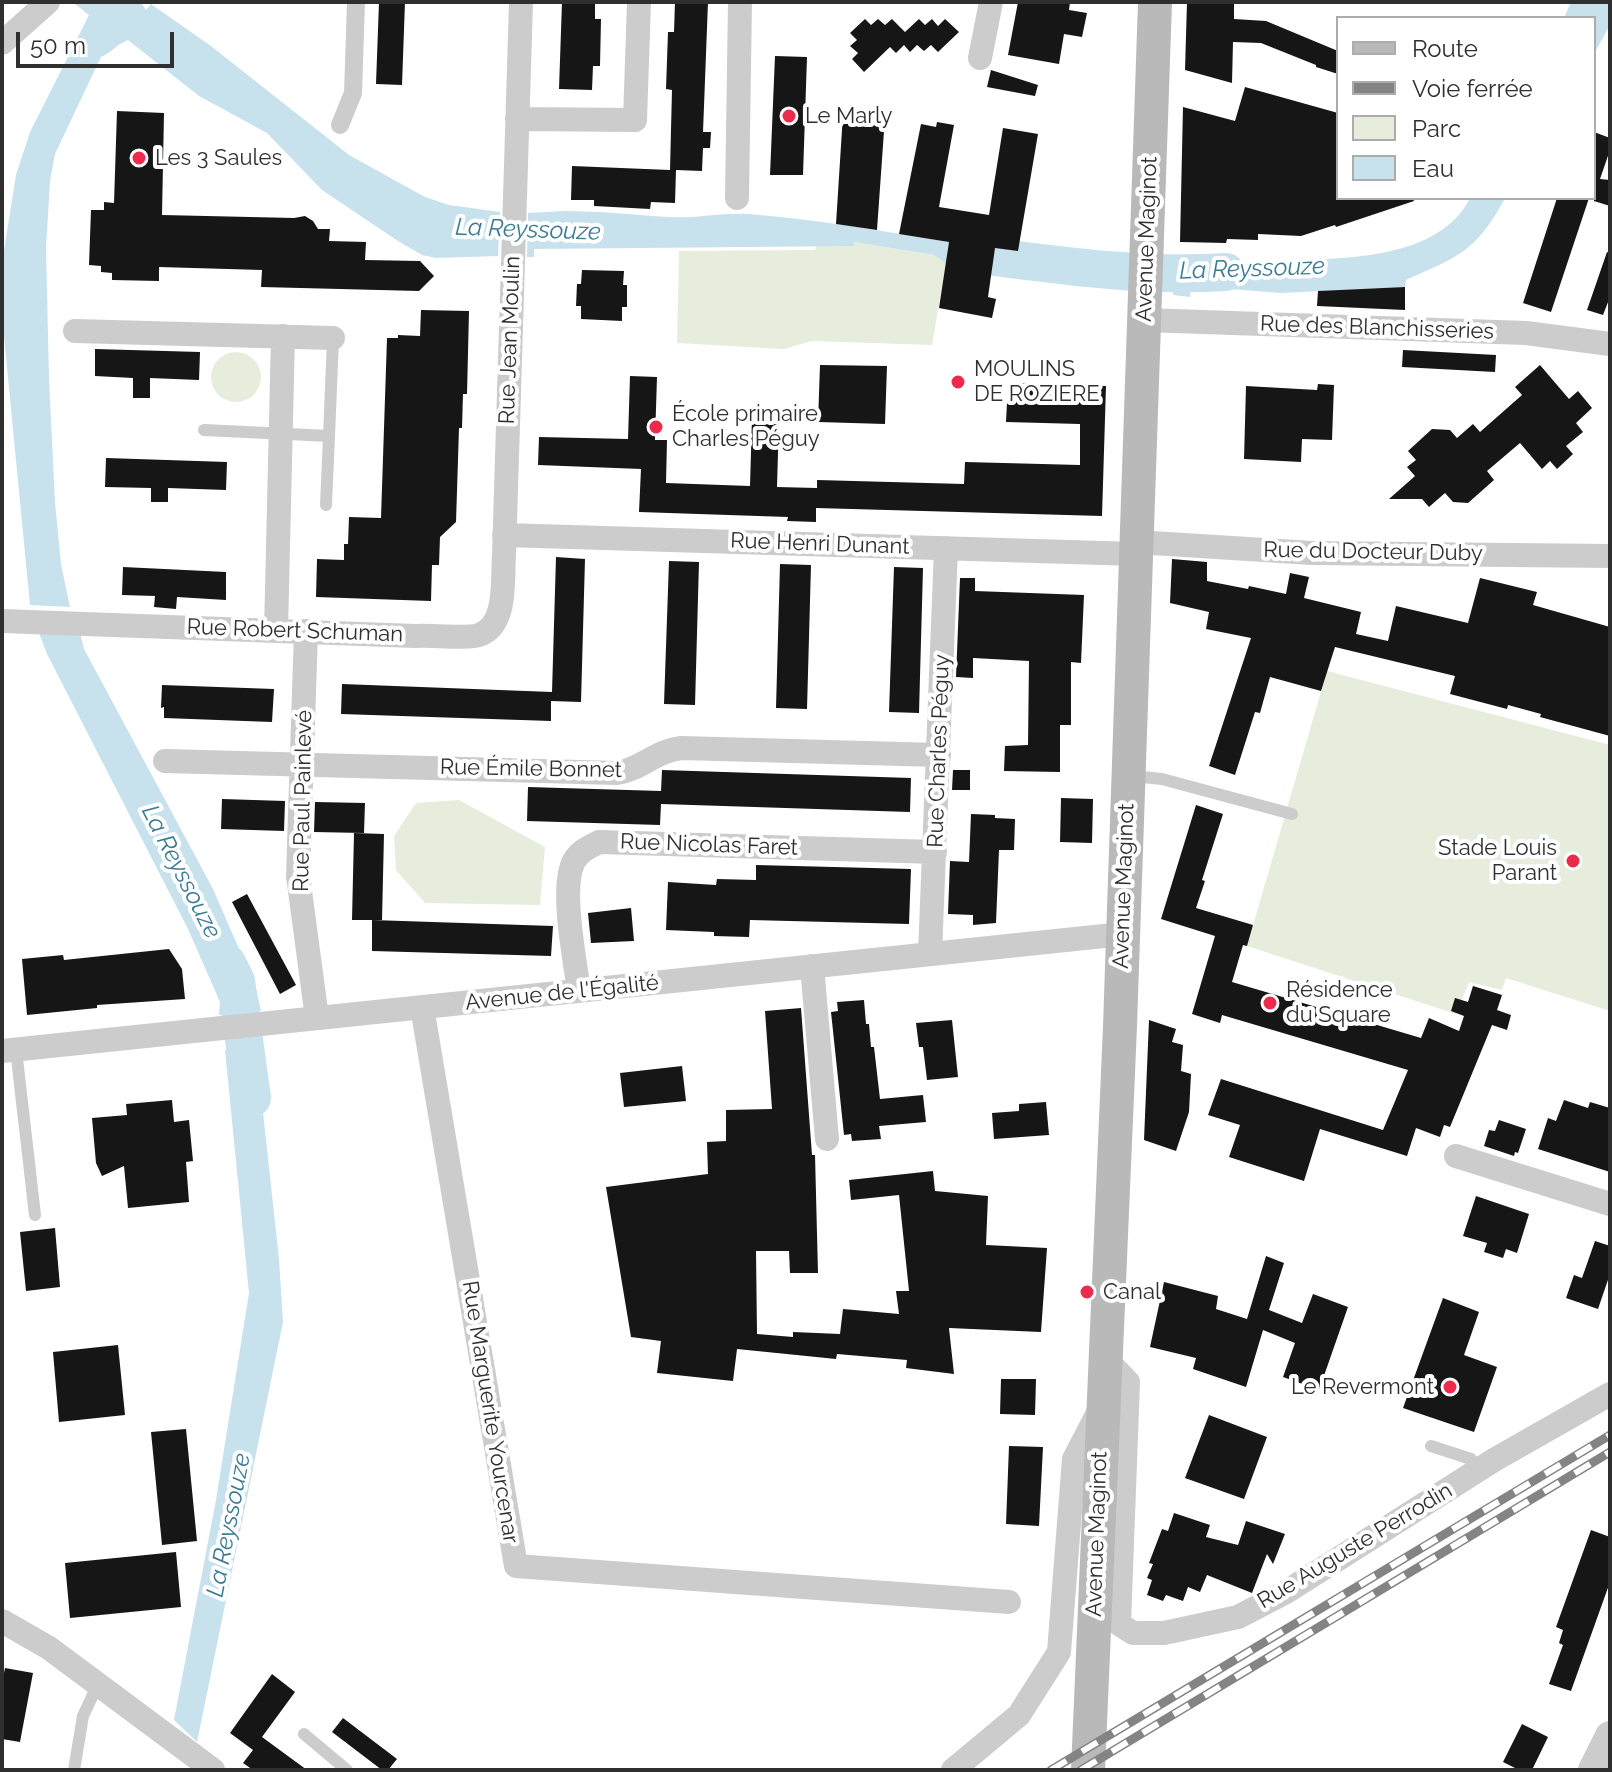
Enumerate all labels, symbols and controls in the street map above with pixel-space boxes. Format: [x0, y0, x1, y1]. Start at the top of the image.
scale bar [20, 16, 178, 66]
legend [1336, 16, 1596, 200]
text: 50 m [30, 31, 86, 60]
text: Route [1412, 34, 1478, 63]
text: Voie ferrée [1412, 74, 1533, 103]
place label: Le Marly [805, 103, 893, 129]
marker: Le Marly [780, 107, 798, 125]
text: Parc [1412, 114, 1461, 143]
place label: Les 3 Saules [155, 145, 282, 171]
marker: Les 3 Saules [130, 149, 148, 167]
text: Eau [1412, 154, 1454, 183]
street label: Avenue Maginot [1131, 156, 1163, 322]
water label: La Reyssouze [455, 213, 601, 247]
water label: La Reyssouze [1179, 252, 1325, 286]
street label: Rue Jean Moulin [494, 255, 526, 425]
street label: Rue des Blanchisseries [1260, 311, 1494, 345]
place label: MOULINS DE ROZIERE [974, 356, 1100, 408]
marker: MOULINS DE ROZIERE [949, 373, 967, 391]
place label: École primaire Charles Péguy [672, 401, 820, 452]
marker: École primaire Charles Péguy [647, 418, 665, 436]
street label: Rue Henri Dunant [730, 528, 910, 560]
street label: Rue du Docteur Duby [1263, 537, 1483, 567]
street label: Rue Robert Schuman [186, 614, 404, 648]
street label: Rue Charles Péguy [922, 654, 956, 848]
street label: Rue Paul Painlevé [288, 710, 318, 892]
street label: Rue Émile Bonnet [440, 754, 622, 784]
water label: La Reyssouze [135, 801, 227, 943]
street label: Avenue Maginot [1108, 803, 1140, 969]
street label: Rue Nicolas Faret [620, 829, 798, 861]
place label: Stade Louis Parant [1438, 835, 1557, 886]
marker: Stade Louis Parant [1564, 852, 1582, 870]
street label: Avenue de l'Égalité [464, 970, 660, 1016]
place label: Résidence du Square [1286, 977, 1393, 1028]
marker: Résidence du Square [1261, 994, 1279, 1012]
street label: Rue Marguerite Yourcenar [456, 1279, 524, 1545]
place label: Canal [1103, 1279, 1161, 1305]
marker: Canal [1078, 1283, 1096, 1301]
place label: Le Revermont [1291, 1374, 1434, 1400]
marker: Le Revermont [1441, 1378, 1459, 1396]
water label: La Reyssouze [201, 1451, 257, 1599]
street label: Avenue Maginot [1081, 1451, 1113, 1617]
street label: Rue Auguste Perrodin [1253, 1477, 1457, 1615]

